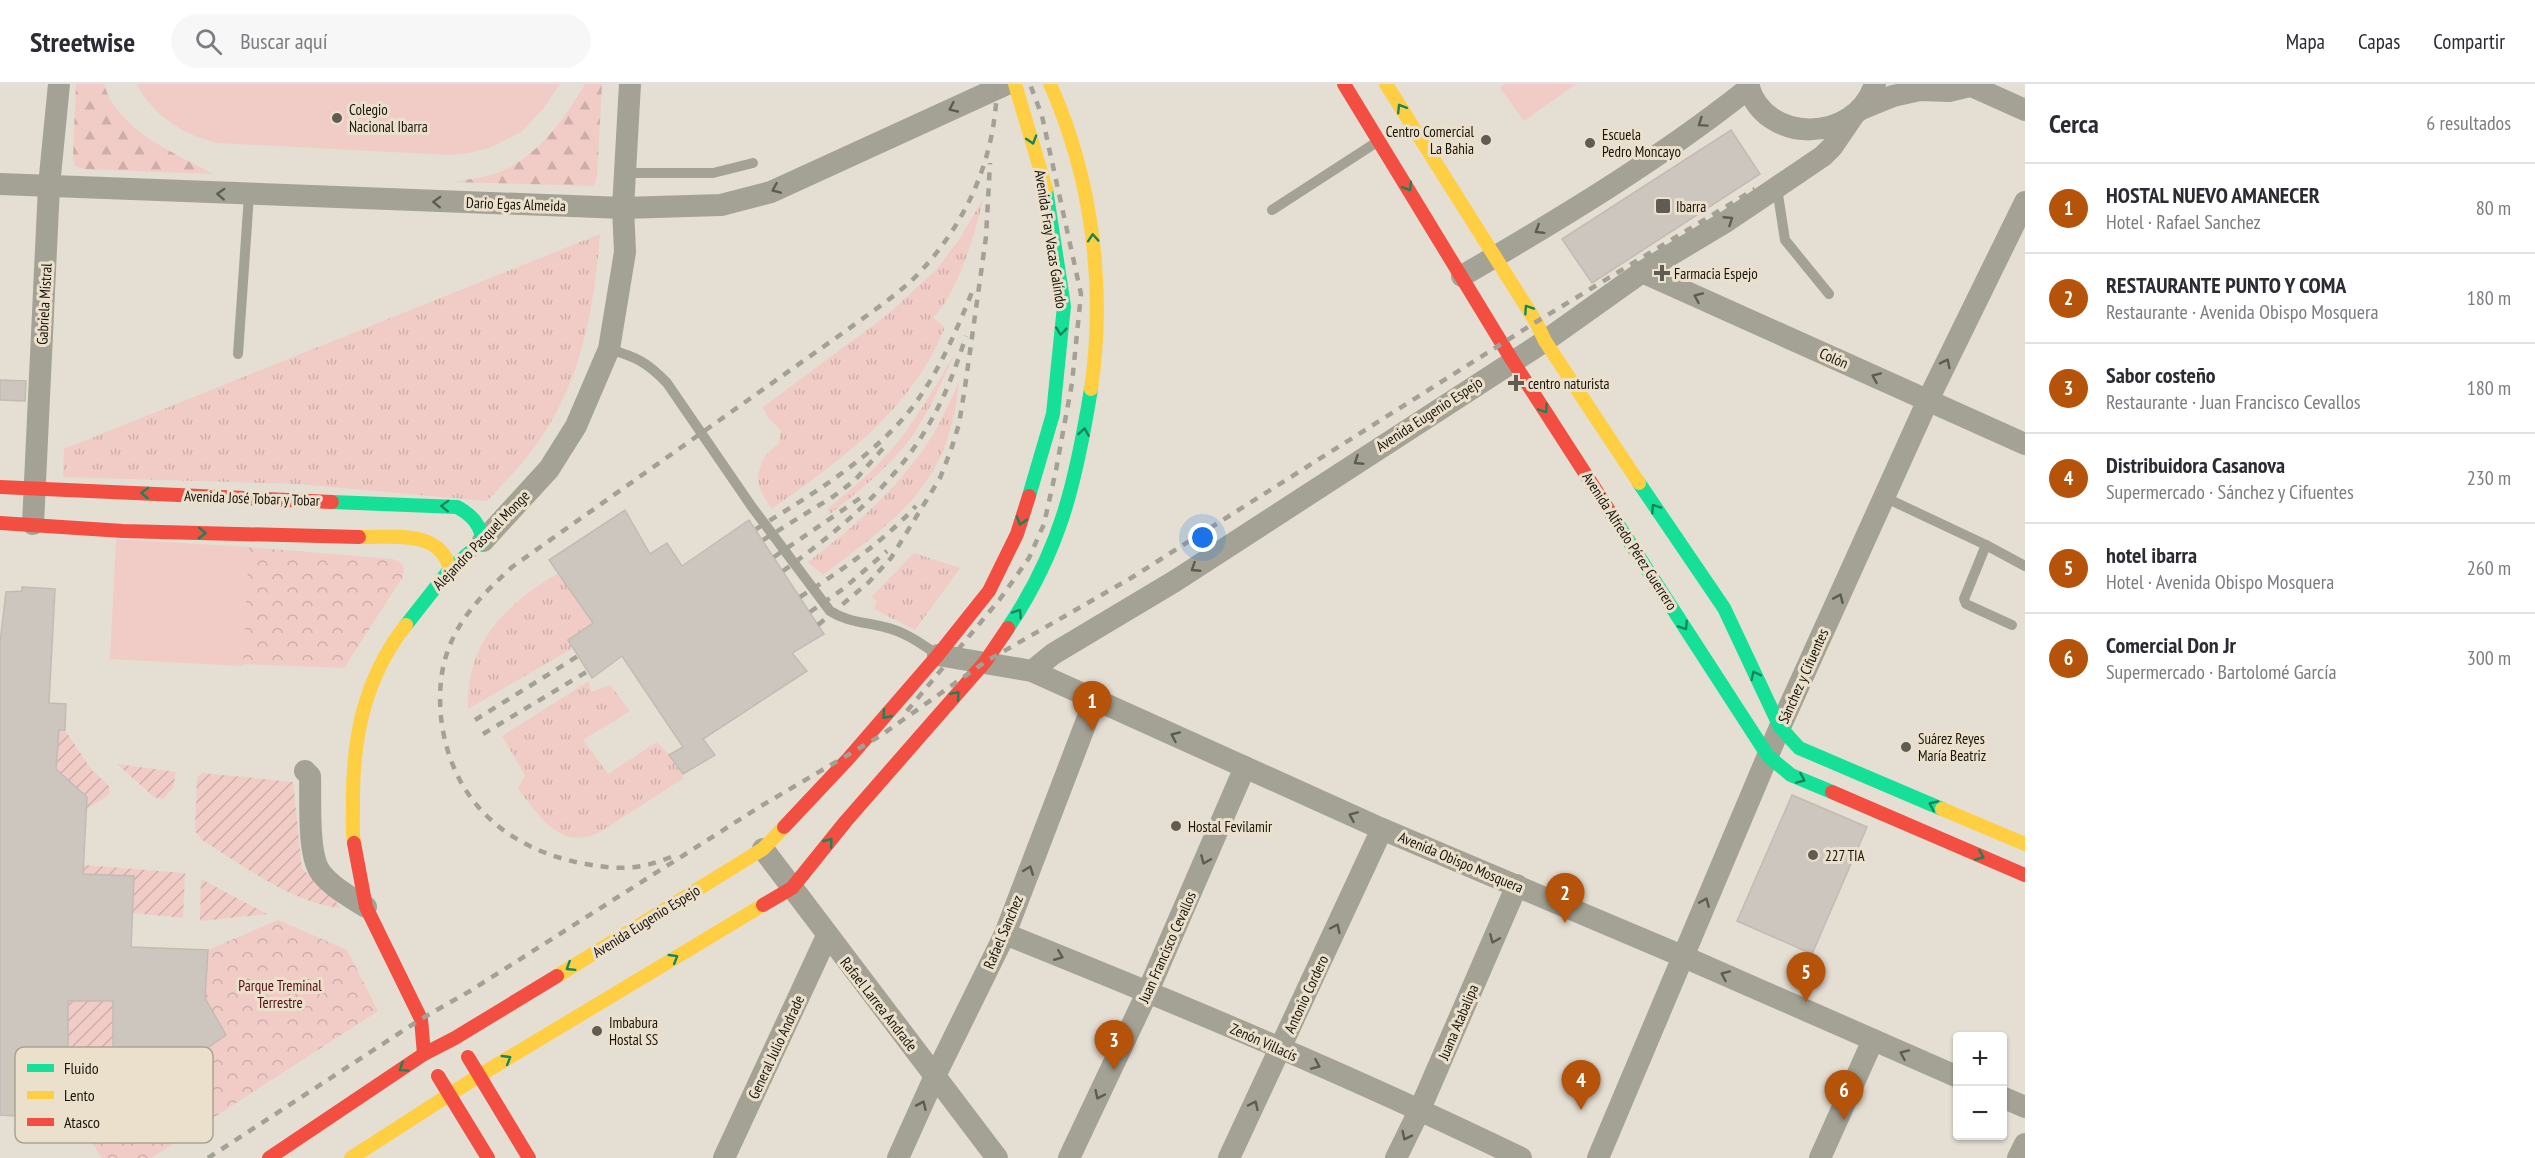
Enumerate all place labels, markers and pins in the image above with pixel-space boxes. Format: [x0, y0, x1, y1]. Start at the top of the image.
place label: Colegio Nacional Ibarra [349, 100, 428, 136]
marker: Colegio Nacional Ibarra [330, 111, 344, 125]
place label: Centro Comercial La Bahia [1386, 122, 1475, 158]
place label: Escuela Pedro Moncayo [1602, 125, 1681, 161]
marker: Centro Comercial La Bahia [1479, 133, 1493, 147]
marker: Escuela Pedro Moncayo [1583, 136, 1597, 150]
marker: Ibarra [1654, 197, 1672, 215]
place label: Ibarra [1676, 197, 1706, 216]
place label: Farmacia Espejo [1674, 264, 1758, 283]
marker: Farmacia Espejo [1655, 266, 1669, 280]
place label: centro naturista [1528, 374, 1610, 393]
marker: centro naturista [1509, 376, 1523, 390]
pin: 1 [1072, 682, 1112, 731]
place label: Suárez Reyes María Beatriz [1918, 729, 1986, 765]
marker: Suárez Reyes María Beatriz [1899, 740, 1913, 754]
place label: Hostal Fevilamir [1188, 817, 1273, 836]
marker: Hostal Fevilamir [1169, 819, 1183, 833]
place label: 227 TIA [1825, 846, 1866, 865]
marker: 227 TIA [1806, 848, 1820, 862]
pin: 2 [1546, 874, 1584, 923]
pin: 5 [1786, 952, 1826, 1002]
place label: Imbabura Hostal SS [609, 1013, 658, 1049]
pin: 3 [1094, 1020, 1134, 1070]
marker: Imbabura Hostal SS [590, 1024, 604, 1038]
pin: 4 [1562, 1060, 1600, 1110]
pin: 6 [1824, 1070, 1864, 1120]

